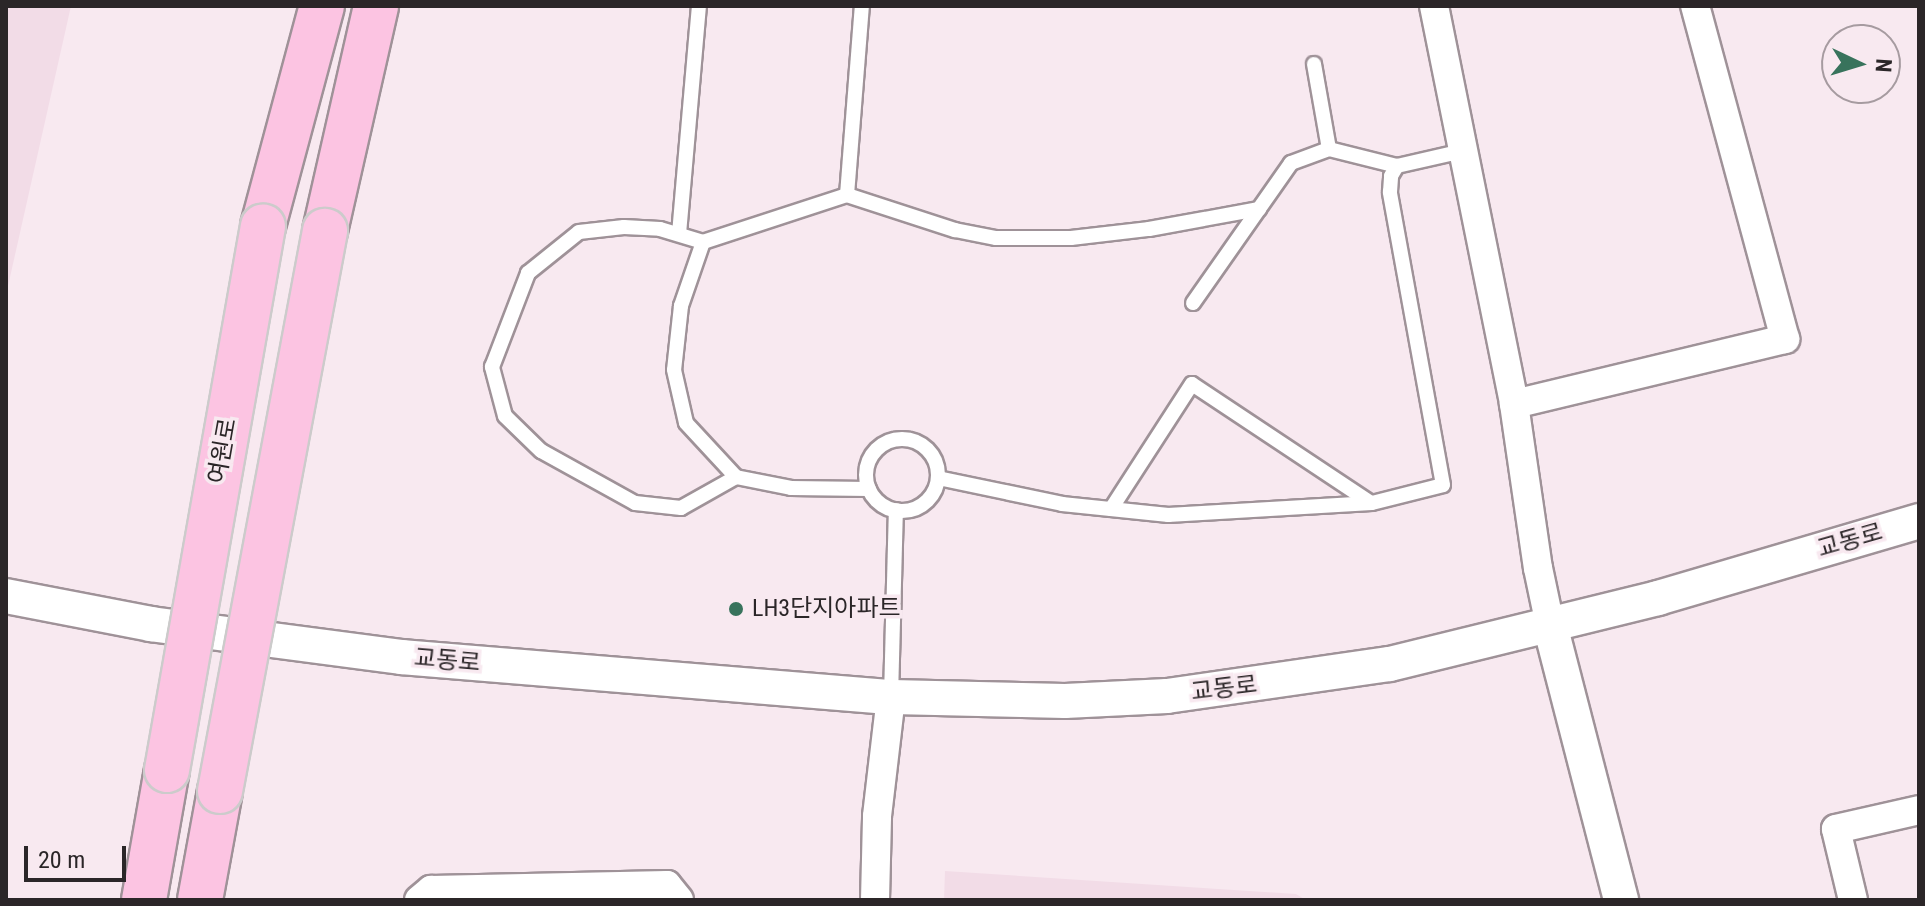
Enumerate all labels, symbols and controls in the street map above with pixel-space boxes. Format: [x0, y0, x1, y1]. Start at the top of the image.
north arrow [1821, 24, 1901, 104]
text: N [1871, 58, 1896, 73]
street label: 여원로 [203, 416, 243, 486]
street label: 교동로 [1814, 518, 1886, 564]
place label: LH3단지아파트 [752, 595, 901, 623]
marker: LH3단지아파트 [727, 600, 745, 618]
street label: 교동로 [413, 644, 481, 678]
street label: 교동로 [1189, 671, 1259, 707]
scale bar [28, 830, 130, 880]
text: 20 m [38, 846, 85, 874]

